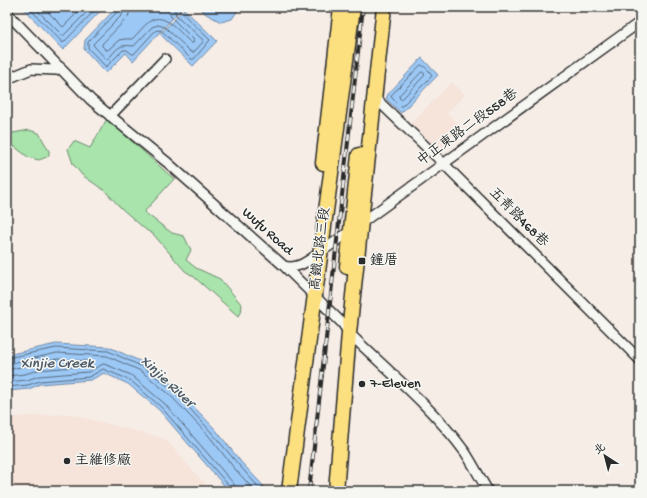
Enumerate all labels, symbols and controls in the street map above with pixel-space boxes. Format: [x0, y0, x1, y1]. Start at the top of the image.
street label: 中正東路二段558巷 [414, 84, 523, 170]
street label: 五青路468巷 [485, 184, 553, 252]
street label: Wufu Road [238, 205, 298, 261]
street label: 高鐵北路三段 [306, 206, 335, 292]
place label: 鐘厝 [370, 252, 398, 270]
marker: 鐘厝 [357, 256, 367, 266]
water label: Xinjie River [136, 352, 200, 414]
water label: Xinjie Creek [21, 355, 95, 373]
place label: 7-Eleven [369, 376, 421, 393]
marker: 7-Eleven [357, 379, 367, 389]
north arrow [585, 436, 625, 476]
text: 北 [592, 441, 608, 458]
place label: 主維修廠 [75, 453, 131, 470]
marker: 主維修廠 [62, 456, 72, 466]

